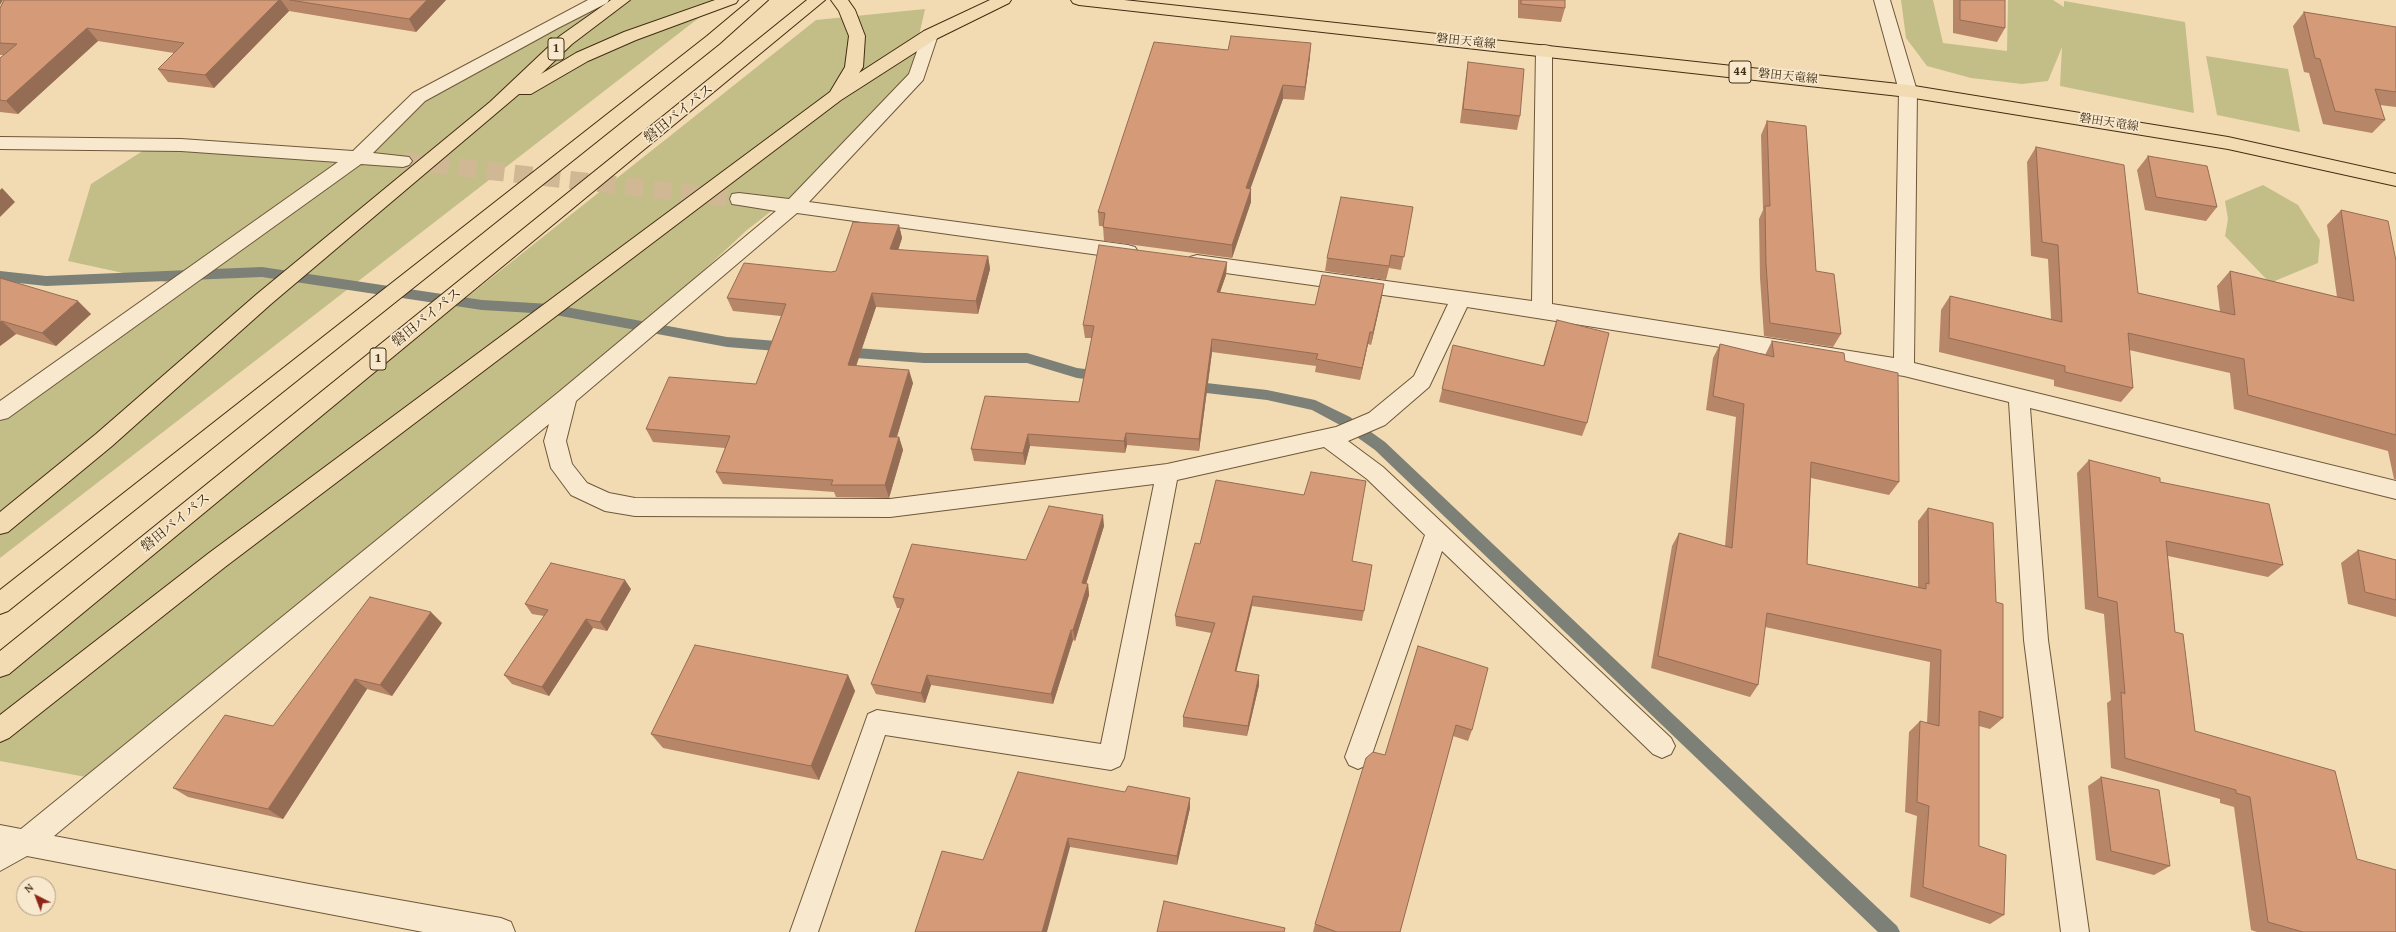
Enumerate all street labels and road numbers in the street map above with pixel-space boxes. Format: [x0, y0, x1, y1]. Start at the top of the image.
street label: 磐田天竜線 [1435, 32, 1497, 52]
road number: 1 [548, 38, 564, 60]
road number: 44 [1729, 61, 1751, 83]
street label: 磐田天竜線 [1757, 67, 1819, 87]
street label: 磐田バイパス [641, 81, 717, 147]
street label: 磐田天竜線 [2078, 111, 2140, 135]
street label: 磐田バイパス [389, 285, 465, 351]
road number: 1 [370, 348, 386, 370]
street label: 磐田バイパス [138, 490, 214, 556]

